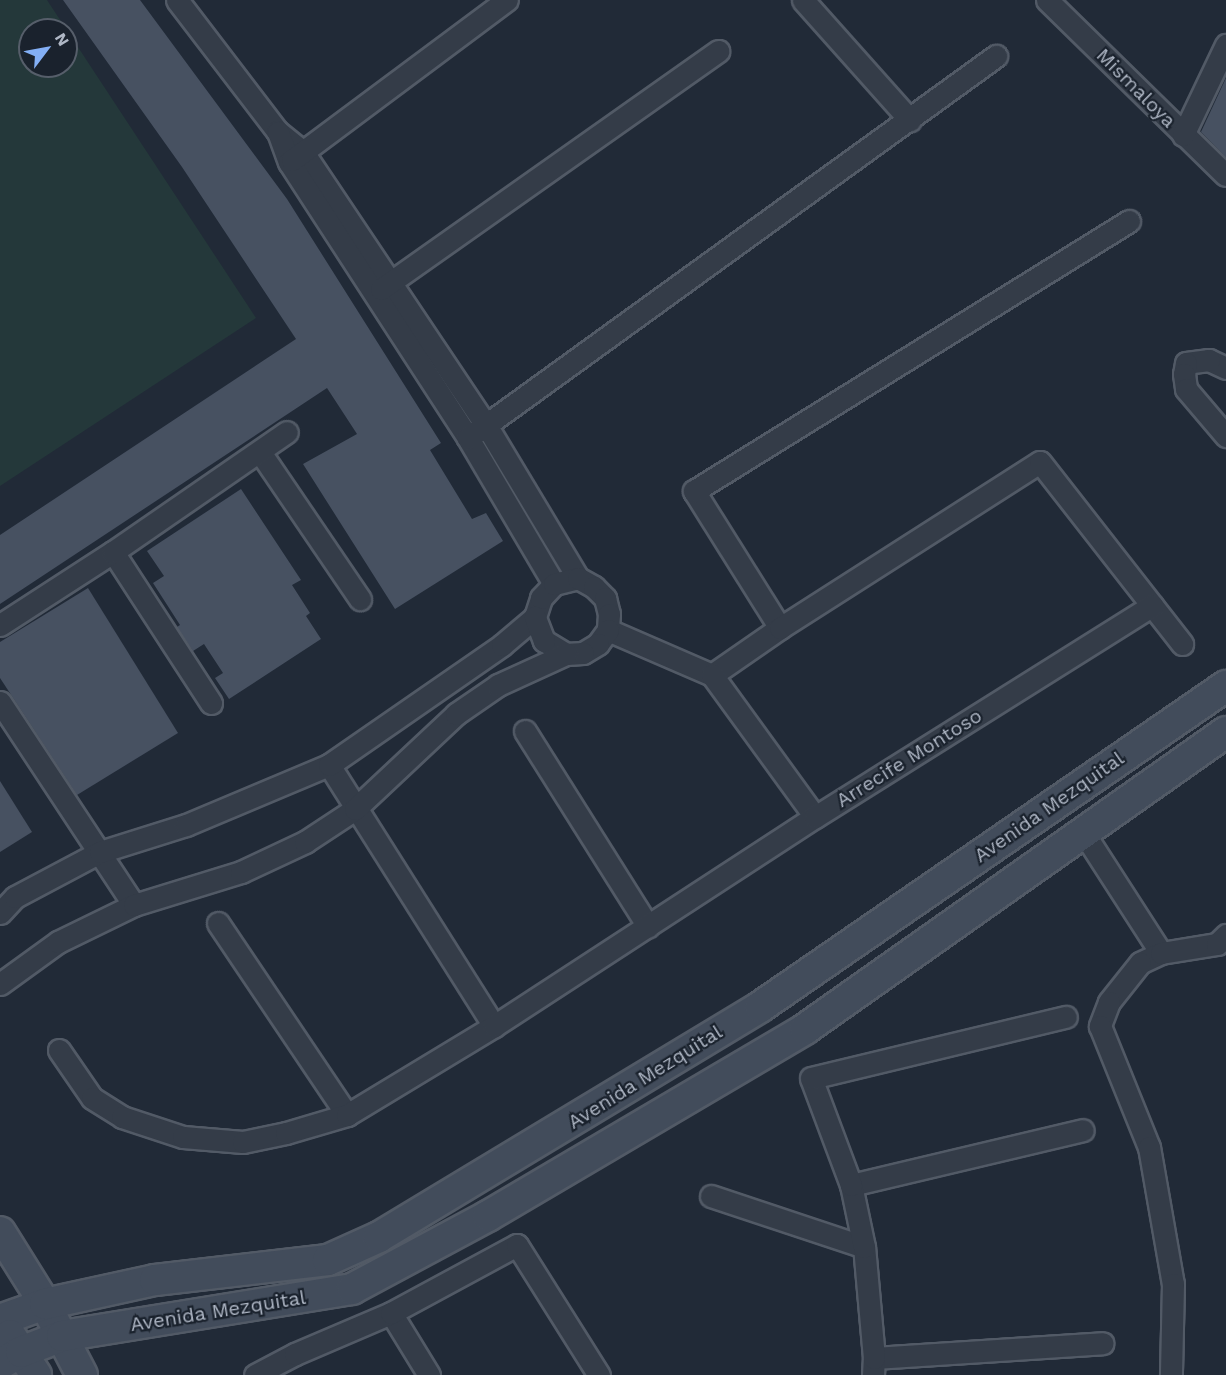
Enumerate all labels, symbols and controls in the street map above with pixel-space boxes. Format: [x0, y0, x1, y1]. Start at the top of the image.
north arrow [18, 18, 78, 78]
text: N [51, 29, 73, 49]
street label: Mismaloya [1091, 43, 1181, 133]
street label: Arrecife Montoso [832, 704, 986, 812]
street label: Avenida Mezquital [969, 746, 1129, 868]
street label: Avenida Mezquital [563, 1020, 727, 1134]
street label: Avenida Mezquital [128, 1285, 308, 1337]

